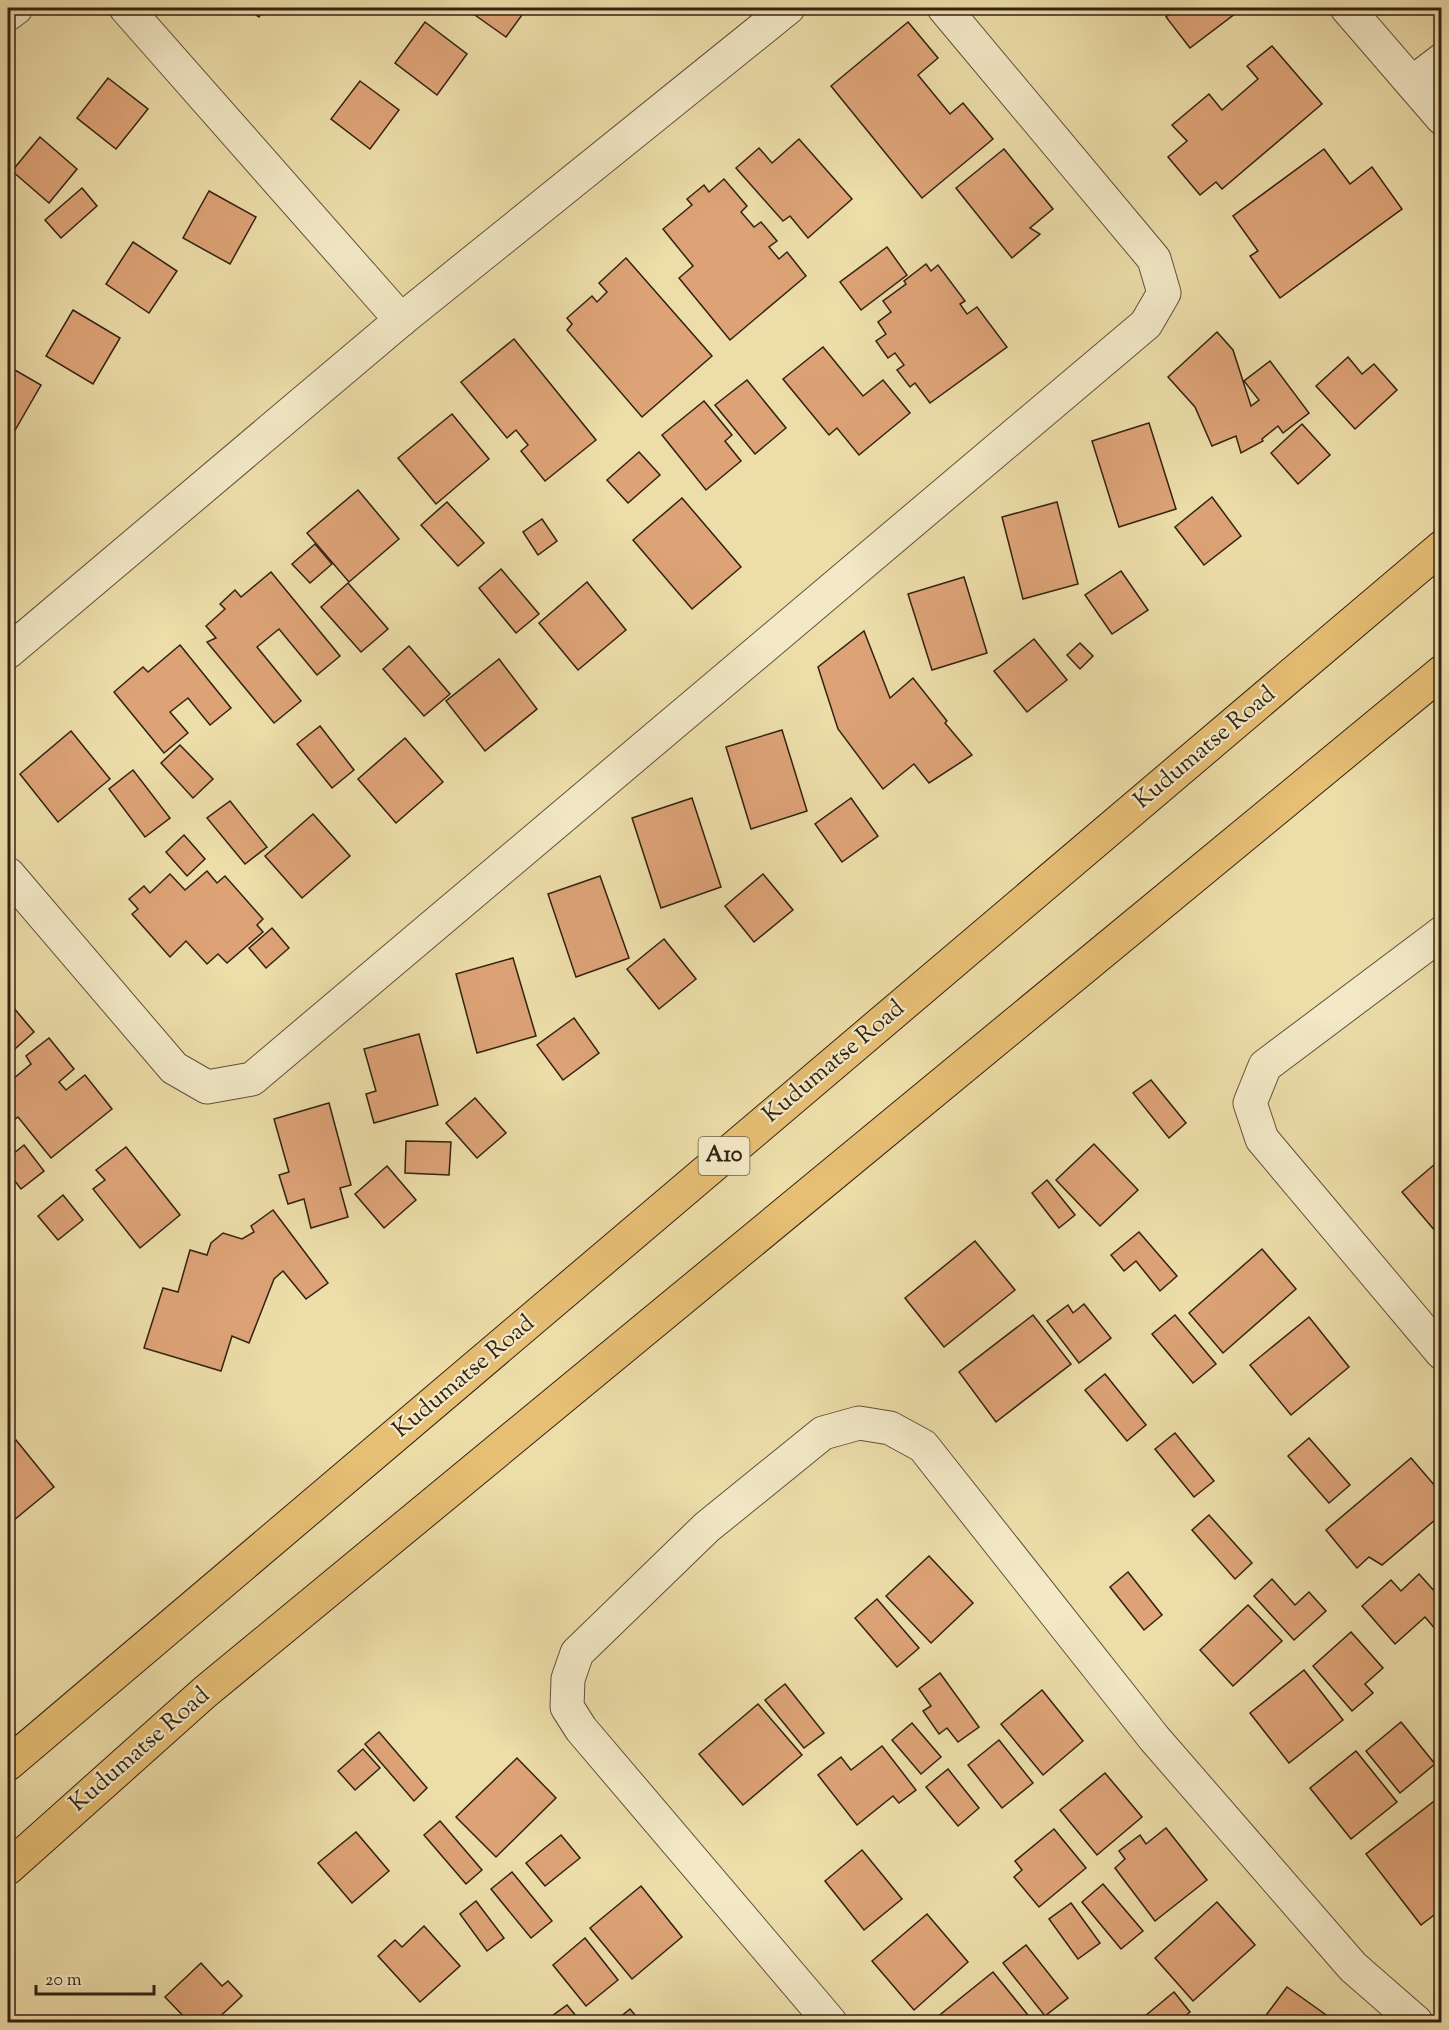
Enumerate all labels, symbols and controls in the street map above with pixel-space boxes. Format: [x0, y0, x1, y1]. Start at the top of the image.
street label: Kudumatse Road [1127, 678, 1284, 818]
street label: Kudumatse Road [756, 992, 913, 1132]
road number: A10 [698, 1137, 750, 1175]
street label: Kudumatse Road [386, 1307, 543, 1447]
street label: Kudumatse Road [62, 1679, 218, 1821]
scale bar [36, 1958, 154, 1996]
text: 20 m [45, 1968, 82, 1994]

